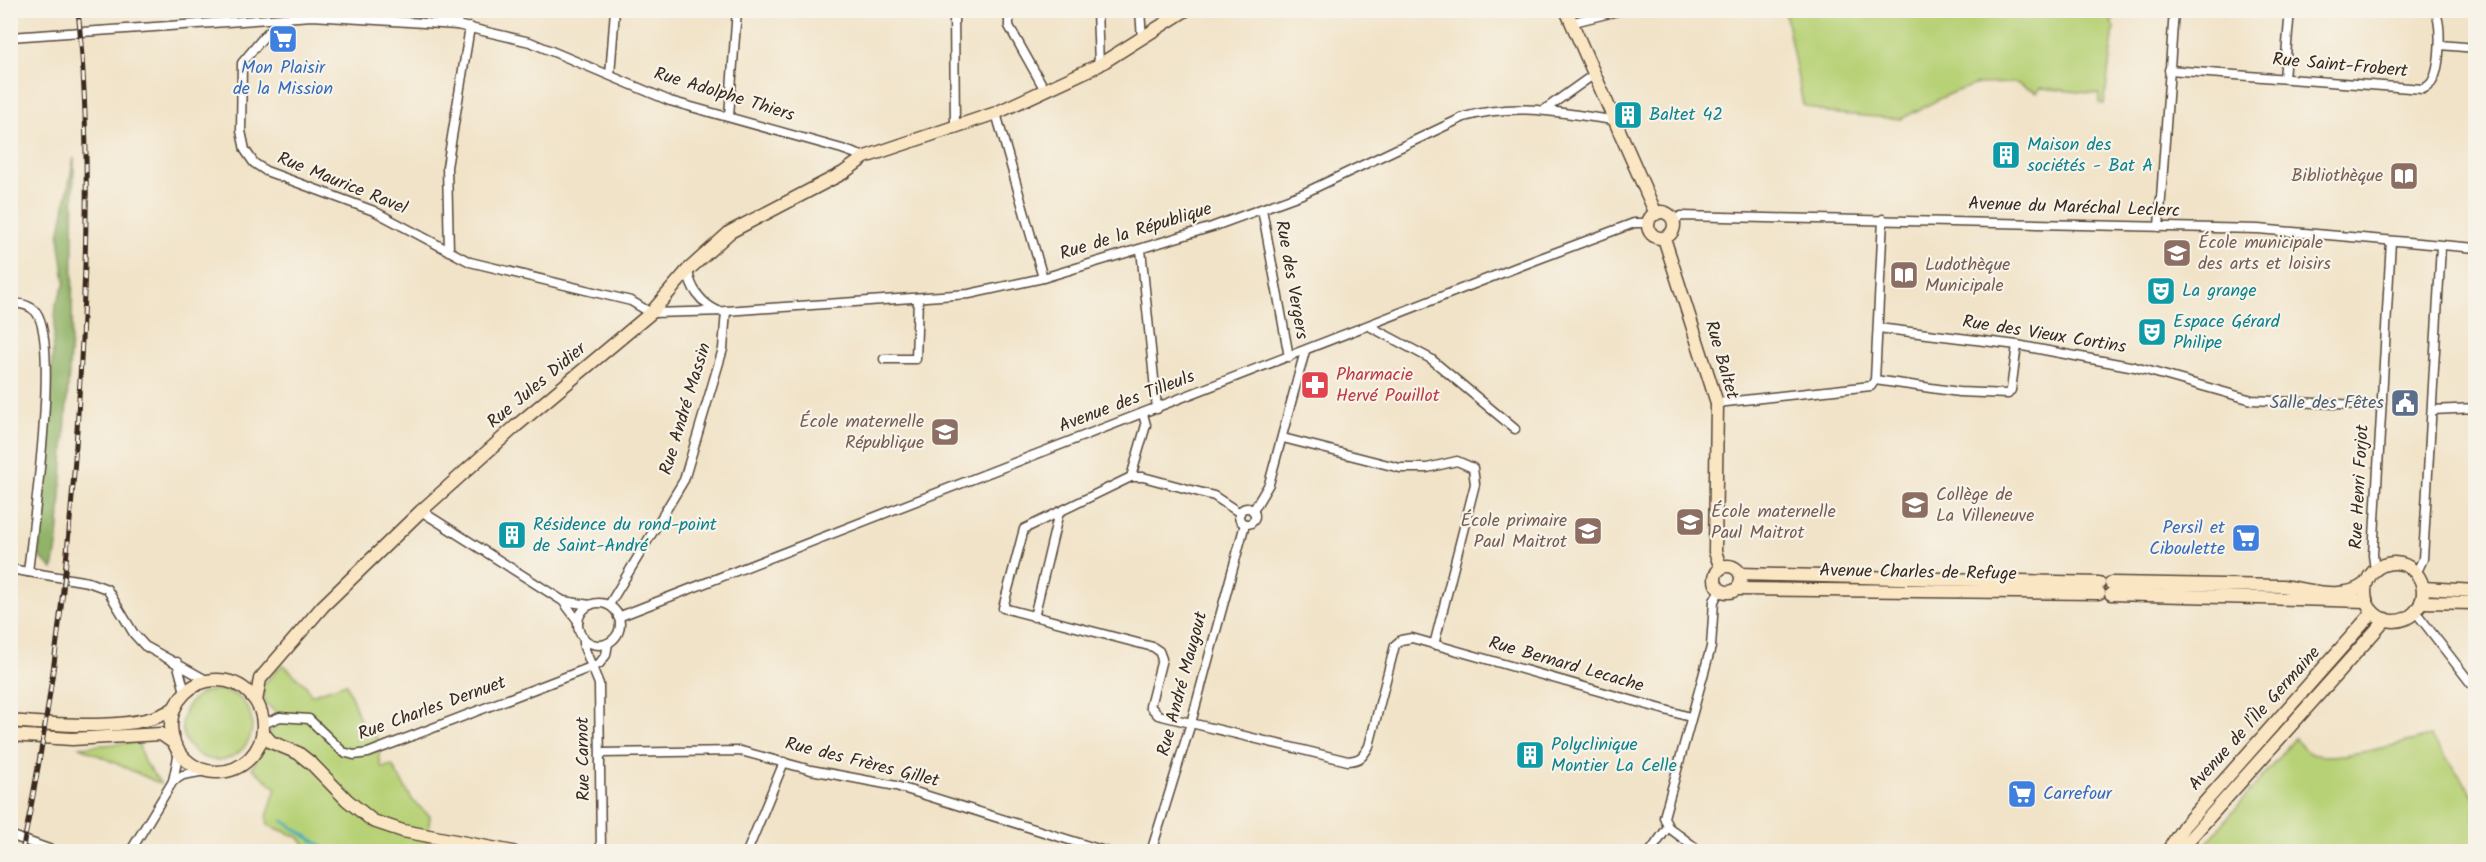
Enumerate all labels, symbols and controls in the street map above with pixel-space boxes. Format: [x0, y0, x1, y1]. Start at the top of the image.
supermarket icon: Mon Plaisir de la Mission [267, 23, 299, 55]
street label: Rue Saint-Frobert [2271, 46, 2410, 86]
place label: Mon Plaisir de la Mission [233, 54, 333, 104]
street label: Rue Adolphe Thiers [650, 60, 798, 130]
building icon: Baltet 42 [1612, 99, 1644, 131]
place label: Baltet 42 [1649, 101, 1723, 130]
place label: Maison des sociétés - Bat A [2027, 131, 2153, 181]
building icon: Maison des sociétés - Bat A [1990, 139, 2022, 171]
street label: Rue Maurice Ravel [272, 145, 412, 224]
library icon: Bibliothèque [2388, 160, 2420, 192]
place label: Bibliothèque [2291, 162, 2383, 191]
street label: Avenue du Maréchal Leclerc [1968, 190, 2180, 226]
street label: Rue de la République [1056, 195, 1216, 269]
street label: Rue des Vergers [1266, 218, 1316, 342]
place label: École municipale des arts et loisirs [2198, 229, 2331, 279]
school or university icon: École municipale des arts et loisirs [2161, 237, 2193, 269]
place label: Ludothèque Municipale [1925, 251, 2010, 301]
library icon: Ludothèque Municipale [1888, 259, 1920, 291]
theatre icon: La grange [2145, 275, 2177, 307]
place label: La grange [2182, 277, 2257, 306]
street label: Rue des Vieux Cortins [1960, 308, 2128, 362]
place label: Espace Gérard Philipe [2173, 308, 2281, 358]
theatre icon: Espace Gérard Philipe [2136, 316, 2168, 348]
street label: Rue Baltet [1696, 317, 1746, 404]
street label: Rue Jules Didier [481, 335, 594, 436]
street label: Rue André Massin [652, 339, 720, 479]
place label: Pharmacie Hervé Pouillot [1336, 361, 1441, 411]
street label: Avenue des Tilleuls [1055, 363, 1200, 441]
pharmacy icon: Pharmacie Hervé Pouillot [1299, 369, 1331, 401]
public building icon: Salle des Fêtes [2389, 387, 2421, 419]
place label: Salle des Fêtes [2270, 389, 2384, 418]
place label: École maternelle République [799, 408, 924, 458]
school or university icon: École maternelle République [929, 416, 961, 448]
street label: Rue Henri Forjot [2342, 423, 2378, 550]
place label: Collège de La Villeneuve [1936, 481, 2034, 531]
school or university icon: Collège de La Villeneuve [1899, 489, 1931, 521]
place label: École maternelle Paul Maitrot [1711, 498, 1836, 548]
school or university icon: École maternelle Paul Maitrot [1674, 506, 1706, 538]
place label: École primaire Paul Maitrot [1461, 507, 1568, 557]
place label: Résidence du rond-point de Saint-André [533, 511, 718, 561]
place label: Persil et Ciboulette [2149, 514, 2226, 564]
school or university icon: École primaire Paul Maitrot [1572, 515, 1604, 547]
building icon: Résidence du rond-point de Saint-André [496, 519, 528, 551]
supermarket icon: Persil et Ciboulette [2230, 522, 2262, 554]
street label: Avenue Charles de Refuge [1819, 557, 2017, 589]
street label: Rue André Maugout [1150, 607, 1217, 760]
street label: Rue Bernard Lecache [1485, 629, 1647, 701]
street label: Avenue de l'Île Germaine [2182, 640, 2328, 798]
street label: Rue Charles Dernuet [354, 668, 511, 749]
street label: Rue Carnot [569, 716, 599, 801]
street label: Rue des Frères Gillet [782, 730, 943, 796]
place label: Polyclinique Montier La Celle [1551, 731, 1677, 781]
building icon: Polyclinique Montier La Celle [1514, 739, 1546, 771]
supermarket icon: Carrefour [2006, 778, 2038, 810]
place label: Carrefour [2043, 780, 2113, 809]

